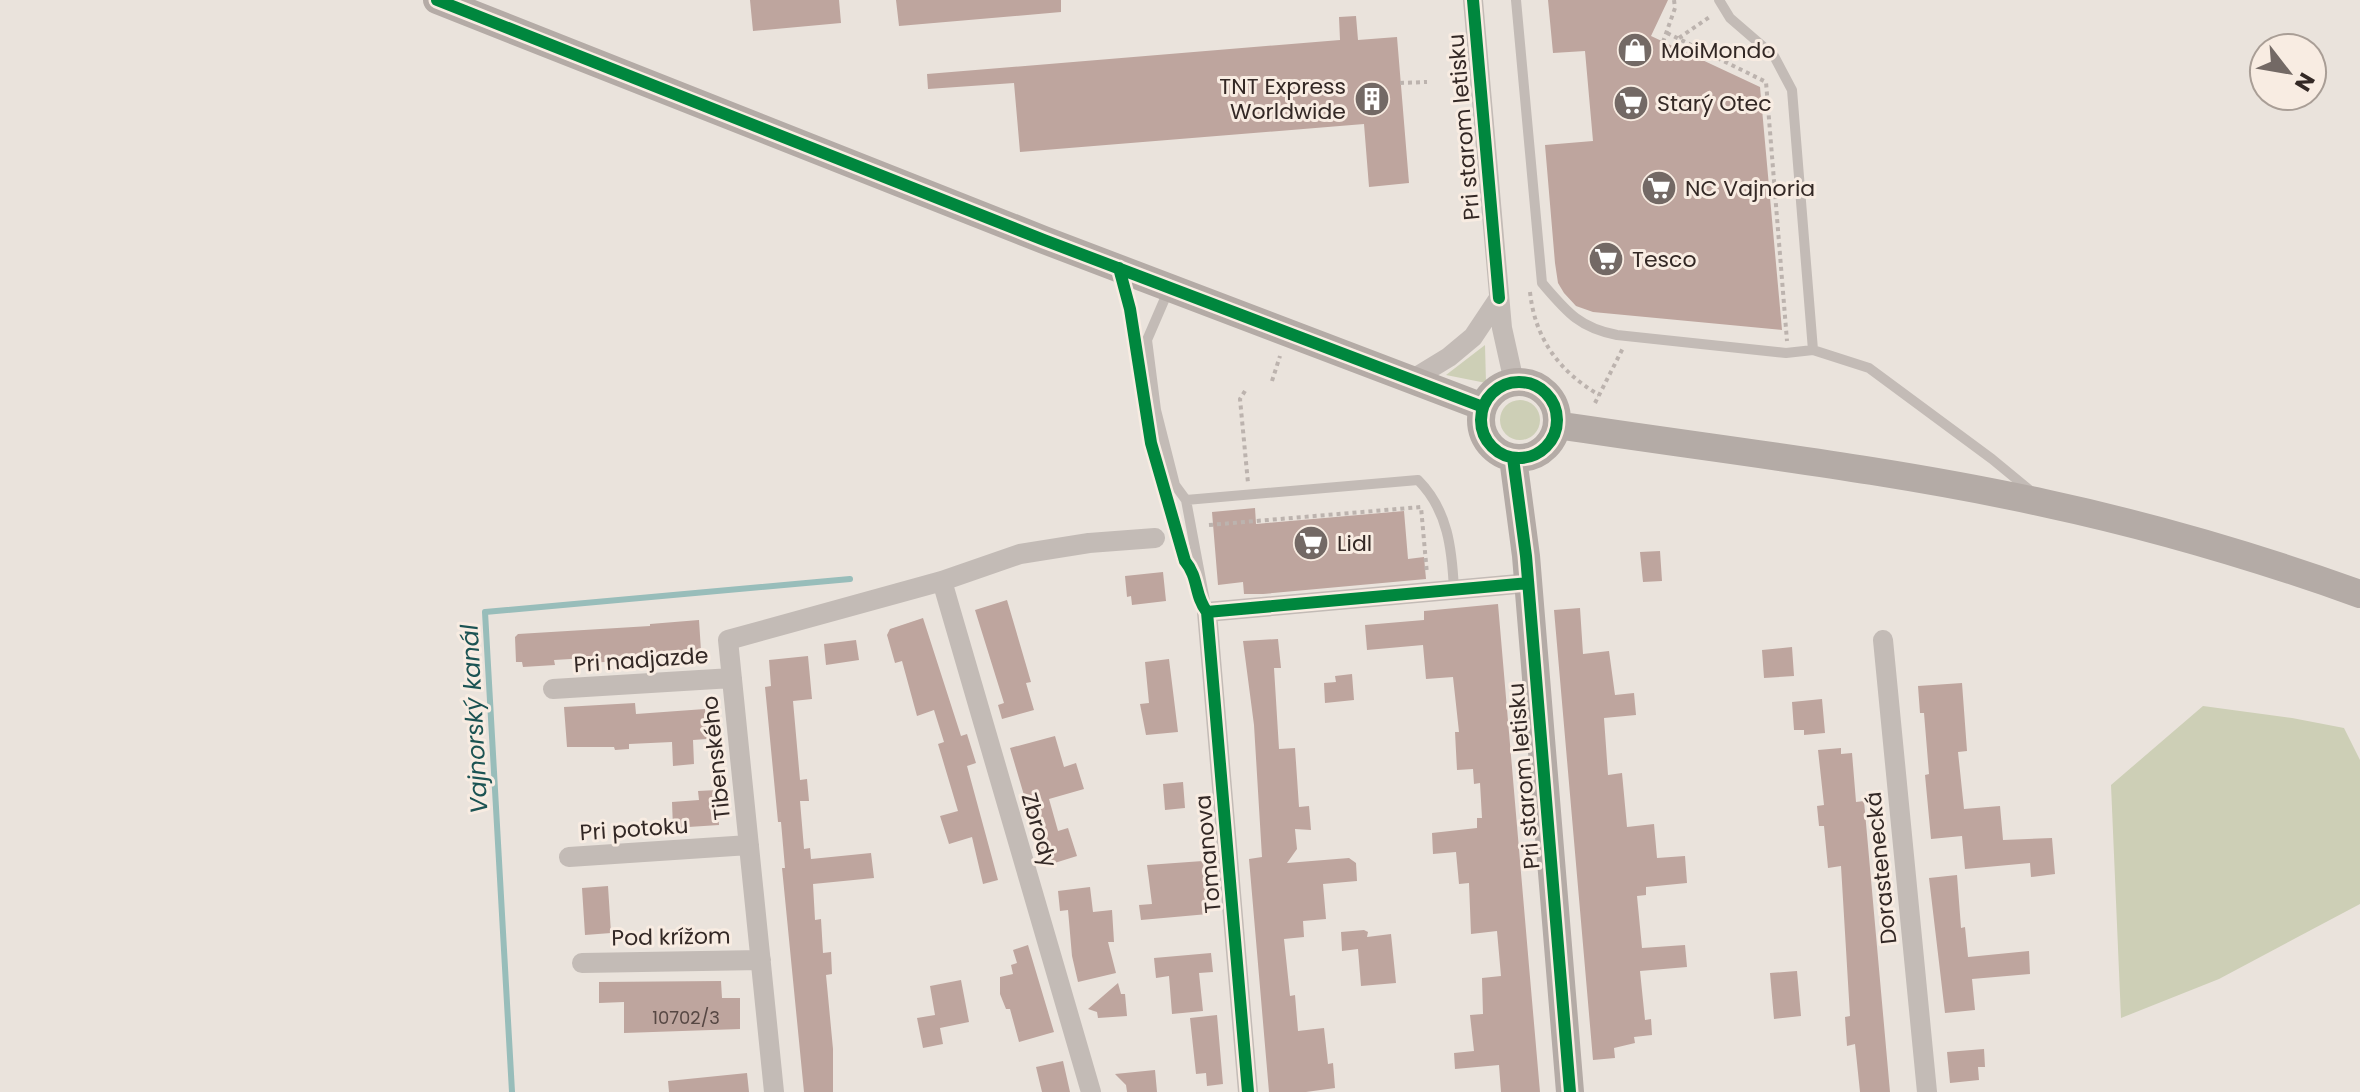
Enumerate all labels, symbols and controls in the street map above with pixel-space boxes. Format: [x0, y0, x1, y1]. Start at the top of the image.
shop icon: MoiMondo [1616, 31, 1654, 69]
north arrow [2248, 32, 2328, 112]
street label: Pri starom letisku [1440, 33, 1488, 221]
place label: MoiMondo [1661, 35, 1776, 66]
text: N [2287, 67, 2322, 97]
place label: TNT Express Worldwide [1219, 71, 1346, 127]
building icon: TNT Express Worldwide [1353, 80, 1391, 118]
supermarket icon: Starý Otec [1612, 84, 1650, 122]
place label: Starý Otec [1657, 88, 1772, 119]
supermarket icon: NC Vajnoria [1640, 169, 1678, 207]
place label: NC Vajnoria [1685, 173, 1815, 204]
supermarket icon: Tesco [1587, 240, 1625, 278]
place label: Tesco [1632, 244, 1696, 275]
supermarket icon: Lidl [1292, 524, 1330, 562]
place label: Lidl [1337, 528, 1372, 559]
water label: Vajnorský kanál [453, 623, 495, 815]
street label: Pri nadjazde [573, 640, 709, 680]
street label: Pri starom letisku [1500, 682, 1548, 870]
street label: Tibenského [694, 694, 738, 822]
street label: Zbrody [1014, 789, 1065, 872]
street label: Dorastenecká [1858, 790, 1904, 946]
street label: Tomanova [1187, 793, 1229, 915]
street label: Pri potoku [579, 810, 689, 848]
street label: Pod krížom [611, 920, 731, 954]
house number: 10702/3 [652, 1005, 720, 1030]

